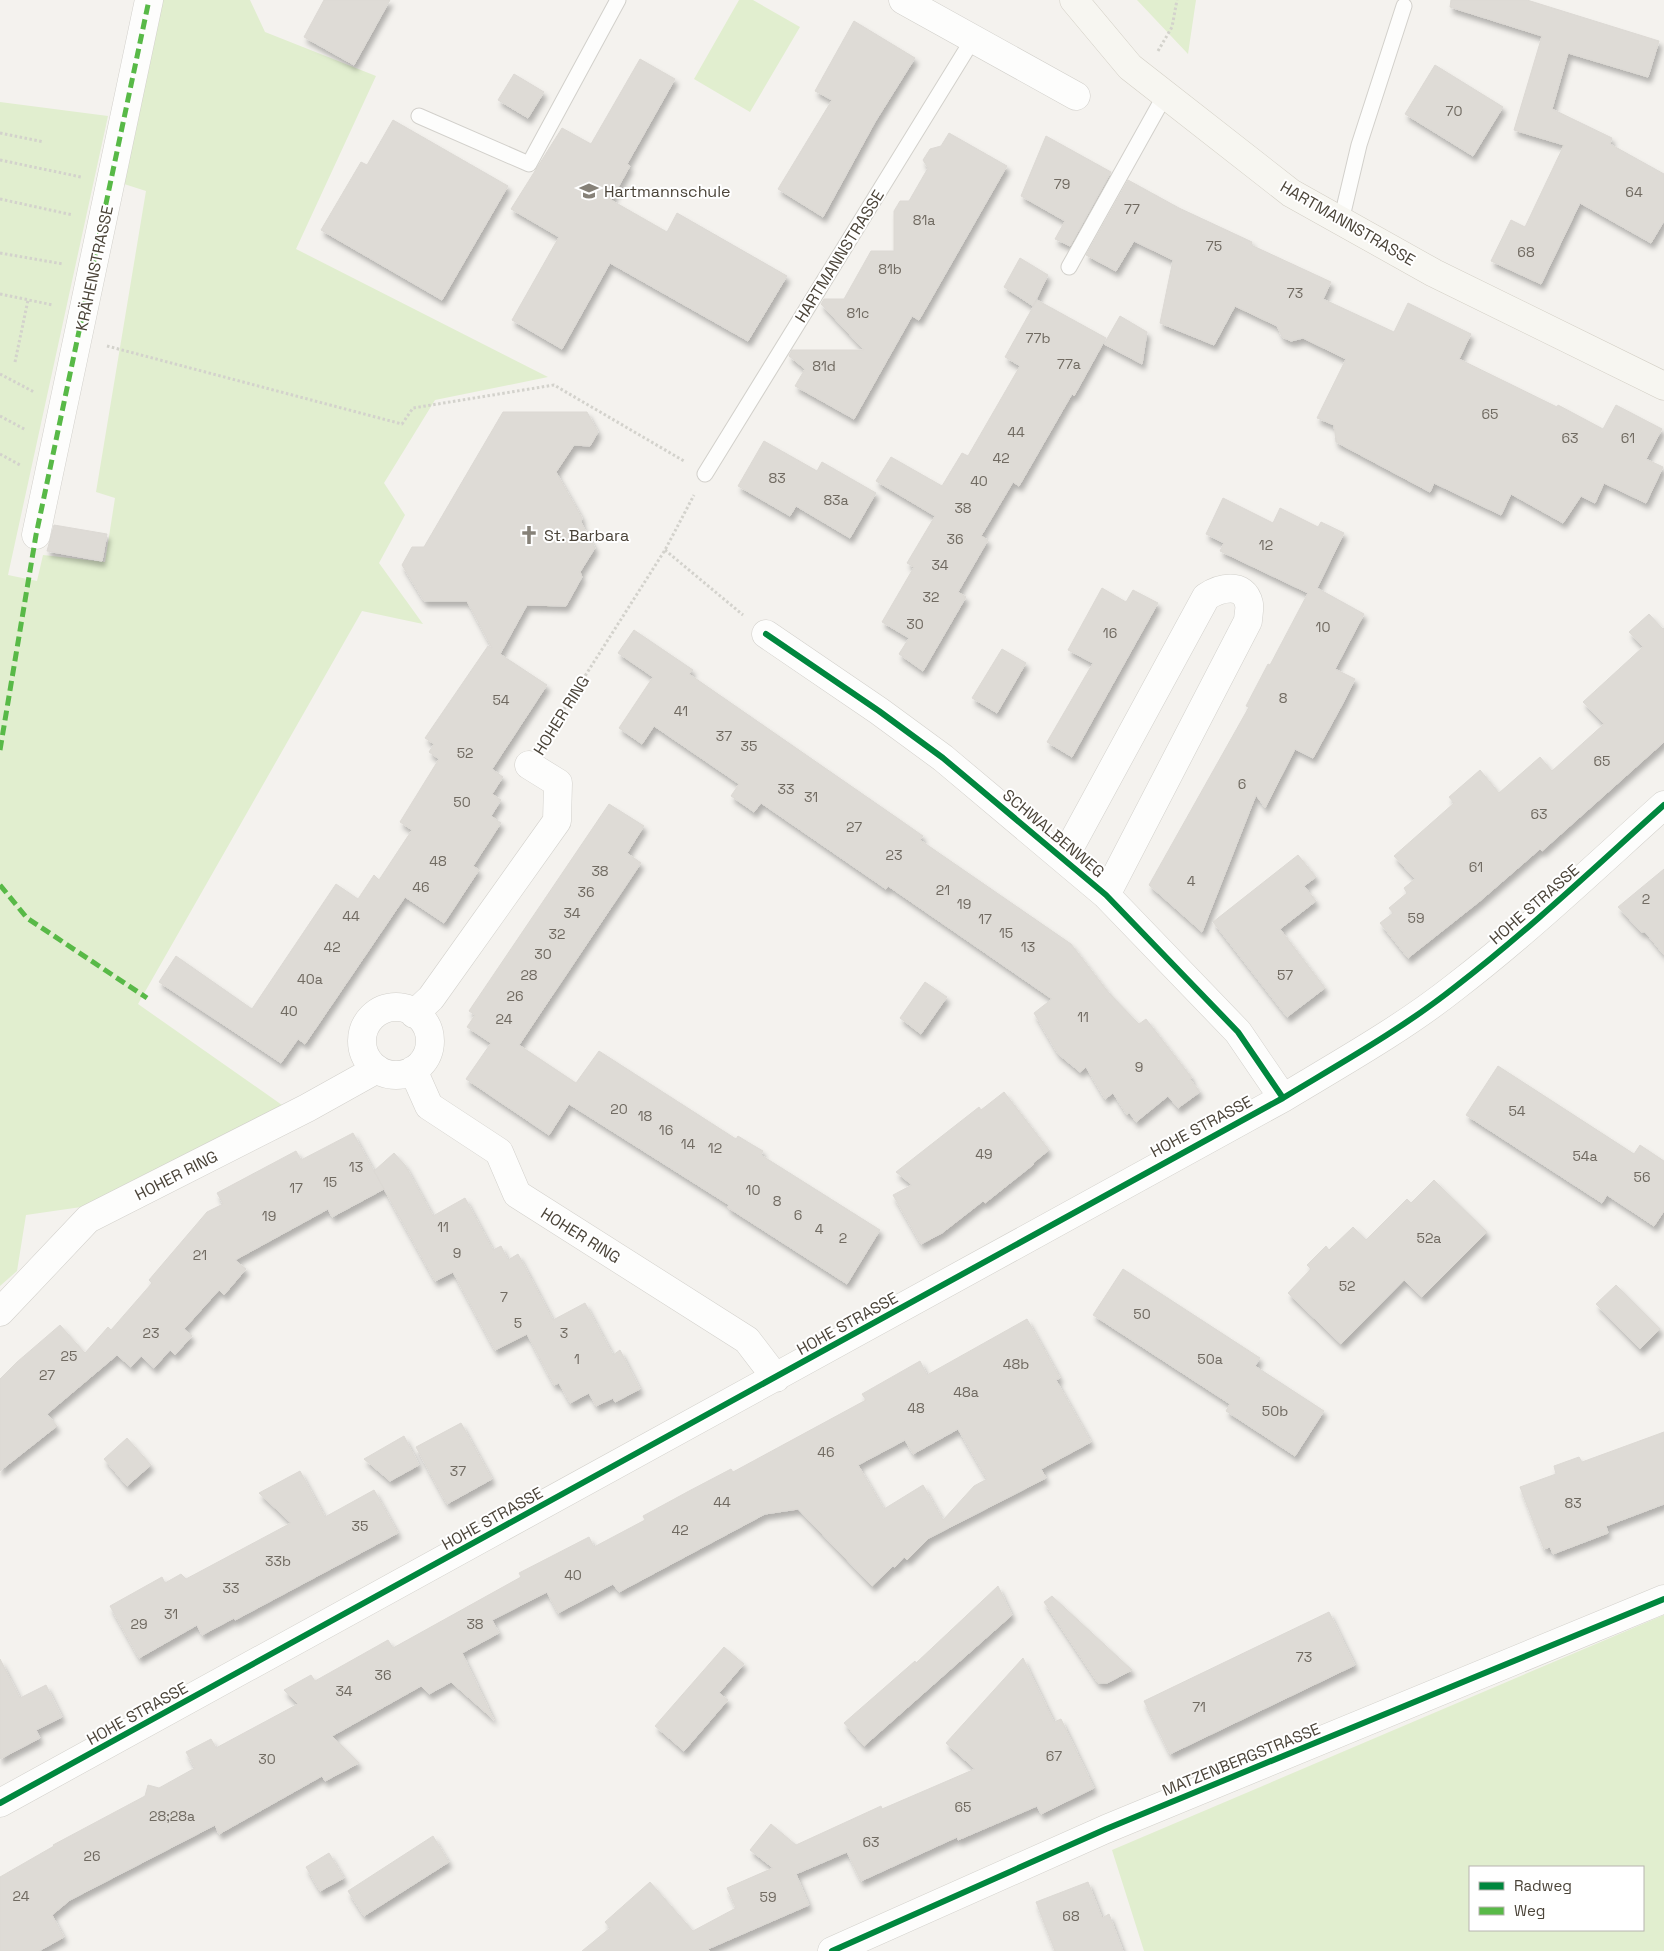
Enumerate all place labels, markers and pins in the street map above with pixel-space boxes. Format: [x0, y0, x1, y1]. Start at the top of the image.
school or university icon: Hartmannschule [578, 180, 600, 202]
place label: Hartmannschule [604, 181, 731, 202]
church icon: St. Barbara [518, 524, 540, 546]
place label: St. Barbara [544, 525, 629, 546]

